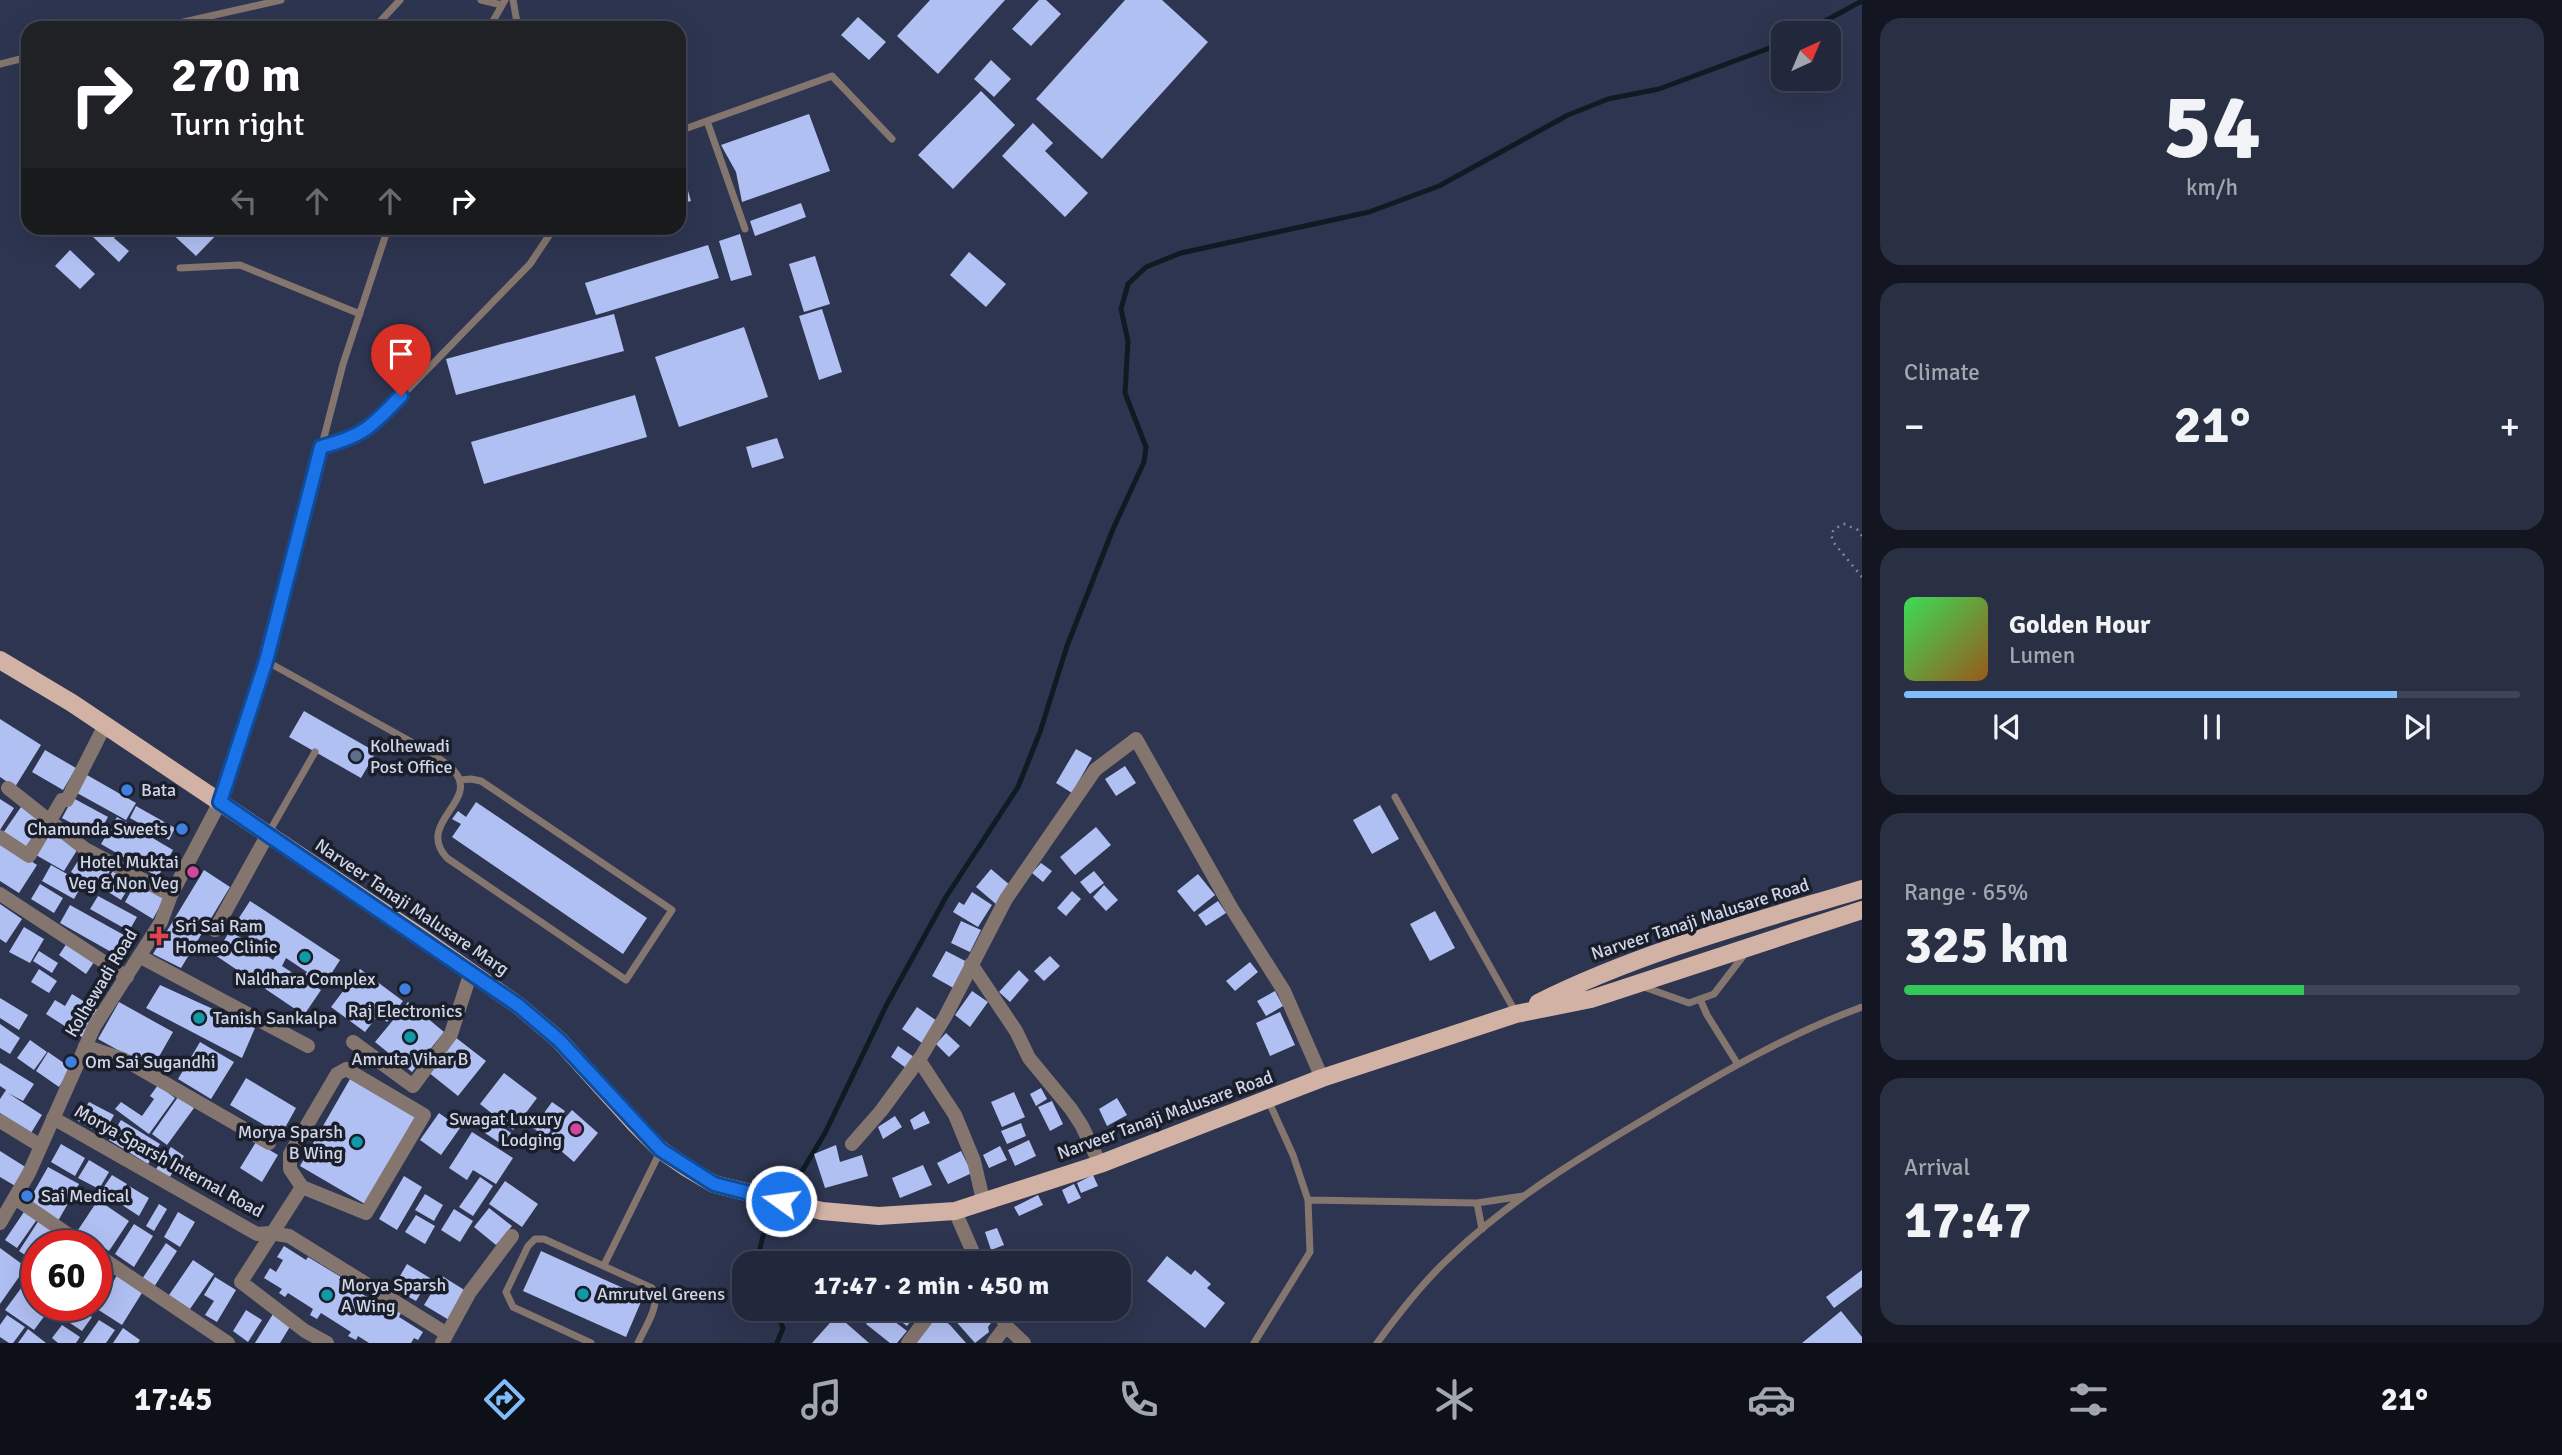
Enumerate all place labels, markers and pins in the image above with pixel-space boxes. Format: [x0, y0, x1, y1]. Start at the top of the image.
pin [371, 324, 431, 396]
place label: Kolhewadi Post Office [370, 735, 452, 778]
marker: Kolhewadi Post Office [348, 748, 364, 764]
place label: Bata [141, 779, 176, 801]
marker: Bata [119, 782, 135, 798]
place label: Chamunda Sweets [27, 818, 168, 840]
marker: Chamunda Sweets [174, 821, 190, 837]
place label: Hotel Muktai Veg & Non Veg [69, 851, 179, 894]
marker: Hotel Muktai Veg & Non Veg [185, 864, 201, 880]
place label: Sri Sai Ram Homeo Clinic [175, 915, 277, 958]
marker: Sri Sai Ram Homeo Clinic [149, 926, 169, 946]
marker: Naldhara Complex [297, 949, 313, 965]
place label: Naldhara Complex [235, 968, 376, 990]
marker: Raj Electronics [397, 981, 413, 997]
place label: Raj Electronics [348, 1000, 462, 1022]
place label: Tanish Sankalpa [213, 1007, 337, 1029]
marker: Tanish Sankalpa [191, 1010, 207, 1026]
marker: Amruta Vihar B [402, 1029, 418, 1045]
place label: Amruta Vihar B [352, 1048, 469, 1070]
place label: Om Sai Sugandhi [85, 1051, 216, 1073]
marker: Om Sai Sugandhi [63, 1054, 79, 1070]
place label: Swagat Luxury Lodging [449, 1108, 563, 1151]
place label: Morya Sparsh B Wing [238, 1121, 343, 1164]
marker: Swagat Luxury Lodging [568, 1121, 584, 1137]
marker: Morya Sparsh B Wing [349, 1134, 365, 1150]
place label: Sai Medical [41, 1185, 130, 1207]
marker: Sai Medical [19, 1188, 35, 1204]
place label: Morya Sparsh A Wing [341, 1274, 446, 1317]
place label: Amrutvel Greens [597, 1283, 725, 1305]
marker: Amrutvel Greens [575, 1286, 591, 1302]
marker: Morya Sparsh A Wing [319, 1287, 335, 1303]

